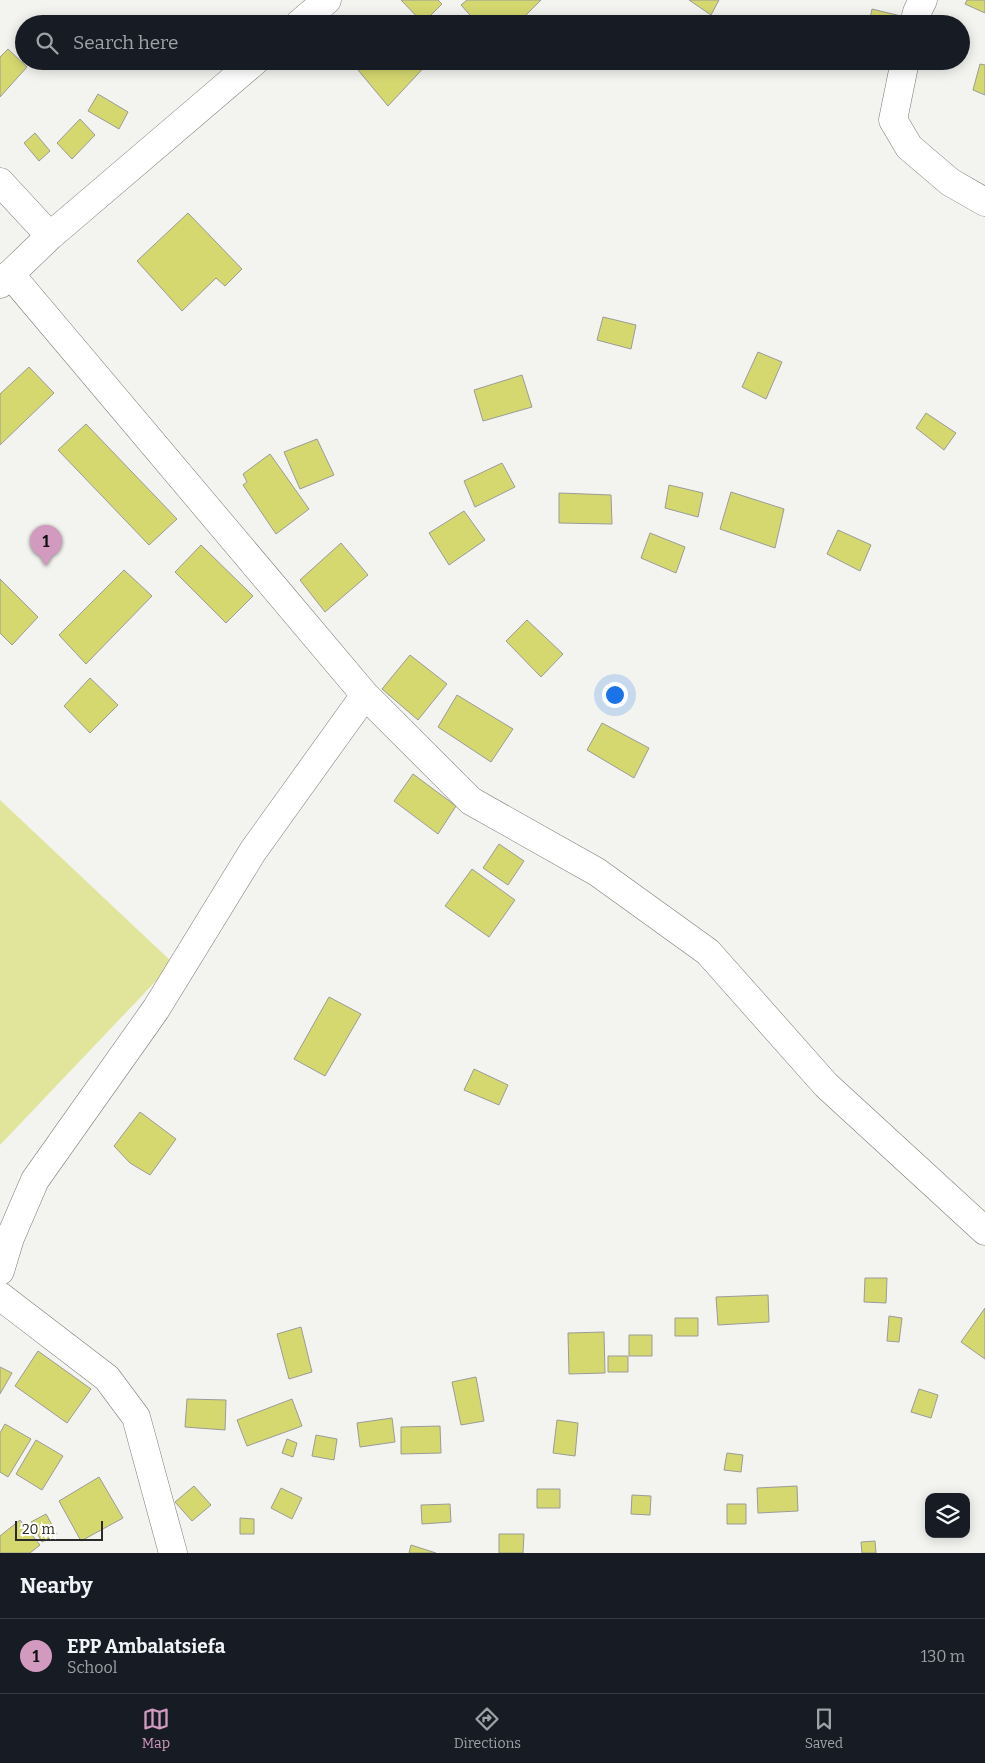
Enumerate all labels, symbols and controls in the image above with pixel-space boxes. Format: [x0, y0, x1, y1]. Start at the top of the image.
search box [15, 15, 970, 70]
icon: search [33, 29, 61, 57]
text: Search here [73, 31, 178, 54]
pin: 1 [30, 525, 62, 566]
your location [602, 682, 628, 708]
map controls [925, 1493, 970, 1538]
button: layers [925, 1493, 970, 1538]
scale bar [15, 1518, 102, 1541]
text: 20 m [22, 1521, 55, 1538]
text: Nearby [20, 1573, 93, 1599]
text: EPP Ambalatsiefa [67, 1635, 225, 1658]
text: 1 [33, 1647, 39, 1666]
text: 130 m [921, 1647, 965, 1666]
text: School [67, 1658, 117, 1677]
tab: Map [142, 1705, 170, 1752]
tab: Directions [454, 1705, 521, 1752]
tab: Saved [805, 1705, 843, 1752]

